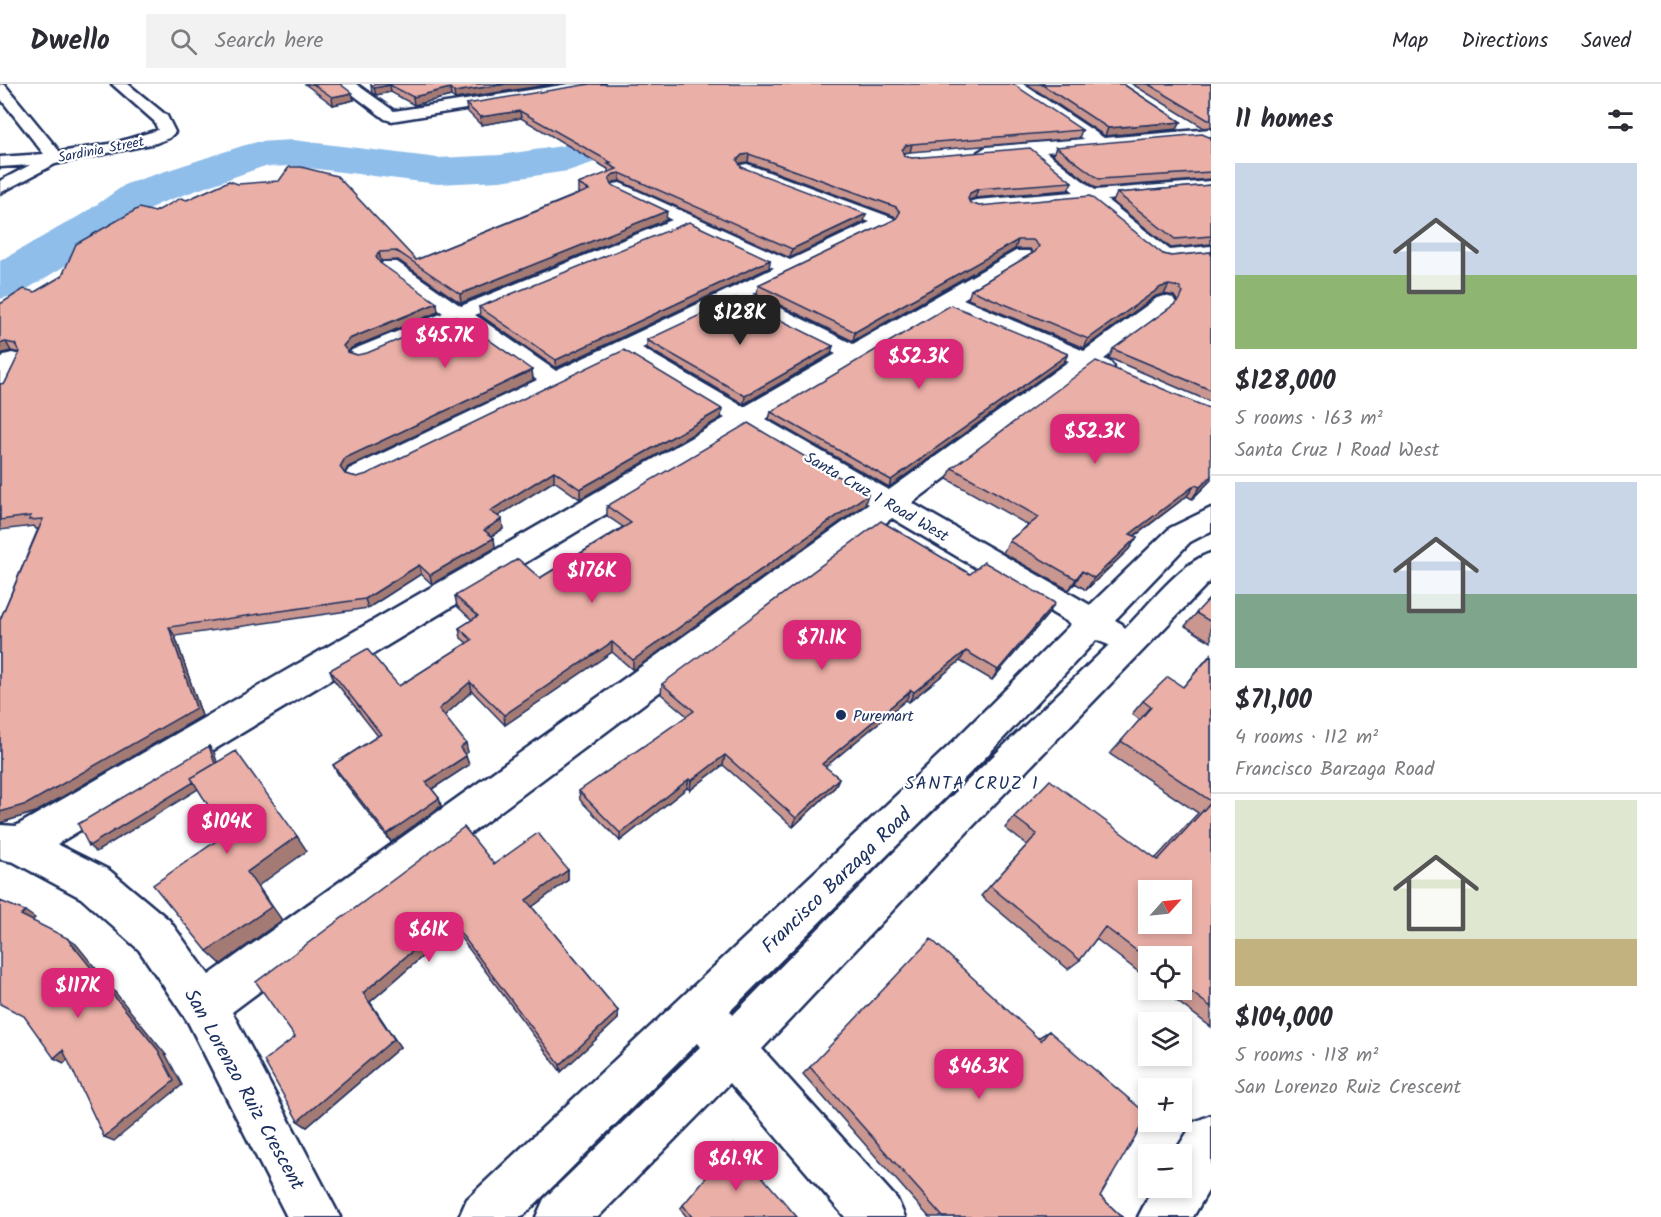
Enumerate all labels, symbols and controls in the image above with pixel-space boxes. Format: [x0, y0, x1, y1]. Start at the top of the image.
search box [146, 14, 566, 68]
text: Dwello [30, 19, 110, 64]
text: Search here [215, 24, 323, 59]
icon: search [167, 25, 200, 58]
text: Map [1392, 25, 1428, 58]
text: Directions [1461, 25, 1548, 58]
text: Saved [1581, 25, 1631, 58]
text: 11 homes [1235, 99, 1333, 141]
icon: filters [1604, 104, 1637, 137]
street label: Sardinia Street [56, 131, 147, 169]
icon: home [1382, 202, 1490, 310]
pin: $128K [698, 295, 782, 346]
text: $128K [713, 298, 767, 330]
pin: $45.7K [396, 318, 494, 369]
text: $45.7K [415, 321, 475, 353]
pin: $52.3K [870, 339, 968, 390]
text: $52.3K [888, 342, 950, 374]
text: $128,000 [1235, 361, 1336, 403]
text: 5 rooms · 163 m² [1235, 403, 1383, 435]
pin: $52.3K [1046, 414, 1144, 465]
text: $52.3K [1064, 417, 1126, 449]
text: Santa Cruz 1 Road West [1235, 435, 1439, 467]
street label: Santa Cruz 1 Road West [799, 446, 954, 549]
icon: home [1382, 521, 1490, 629]
pin: $176K [550, 553, 634, 604]
text: $176K [567, 556, 617, 588]
pin: $71.1K [773, 620, 871, 671]
text: $71.1K [797, 623, 847, 655]
text: $71,100 [1235, 680, 1312, 722]
place label: Puremart [853, 704, 914, 729]
marker: Puremart [834, 708, 848, 722]
text: 4 rooms · 112 m² [1235, 722, 1378, 754]
text: Francisco Barzaga Road [1235, 754, 1434, 786]
district label: SANTA CRUZ 1 [905, 770, 1039, 799]
street label: Francisco Barzaga Road [755, 800, 921, 962]
pin: $104K [185, 804, 269, 855]
text: $104K [201, 807, 253, 839]
icon: home [1382, 839, 1490, 947]
north arrow [1138, 880, 1192, 934]
map controls [1138, 880, 1192, 1198]
pin: $61K [393, 912, 465, 963]
text: $61K [409, 915, 449, 947]
button: locate [1138, 946, 1192, 1000]
pin: $117K [36, 968, 120, 1019]
text: $117K [55, 971, 101, 1003]
street label: San Lorenzo Ruiz Crescent [174, 983, 312, 1197]
text: $104,000 [1235, 998, 1333, 1040]
button: layers [1138, 1012, 1192, 1066]
text: 5 rooms · 118 m² [1235, 1040, 1378, 1072]
pin: $46.3K [930, 1049, 1028, 1100]
text: $46.3K [948, 1052, 1010, 1084]
text: San Lorenzo Ruiz Crescent [1235, 1072, 1461, 1104]
button: + [1138, 1078, 1192, 1132]
pin: $61.9K [687, 1141, 785, 1192]
text: $61.9K [708, 1144, 764, 1176]
button: − [1138, 1144, 1192, 1198]

